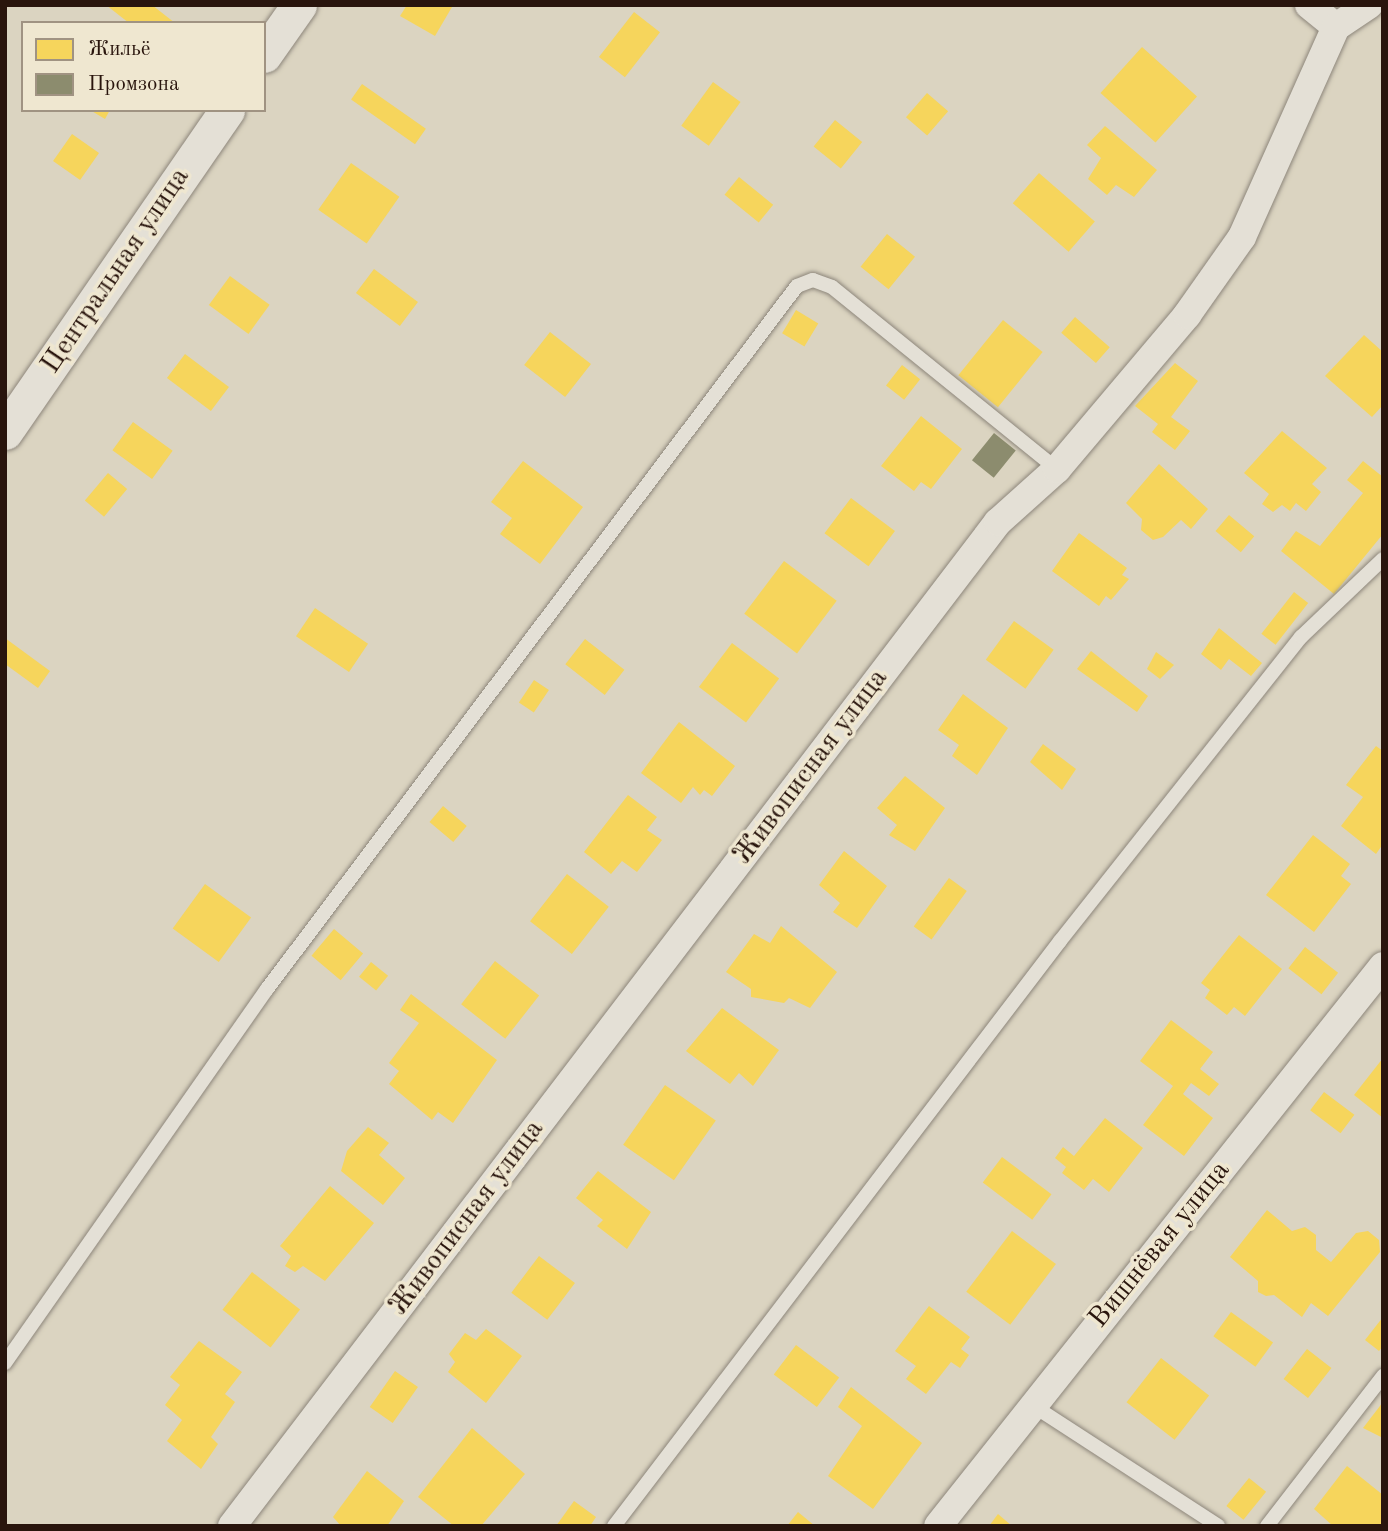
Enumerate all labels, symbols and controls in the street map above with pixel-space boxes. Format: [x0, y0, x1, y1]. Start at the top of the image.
legend [21, 21, 266, 112]
text: Жильё [88, 39, 151, 60]
text: Промзона [88, 74, 179, 95]
street label: Центральная улица [35, 162, 197, 380]
street label: Живописная улица [726, 662, 896, 872]
street label: Живописная улица [382, 1113, 552, 1323]
street label: Вишнёвая улица [1082, 1155, 1238, 1335]

